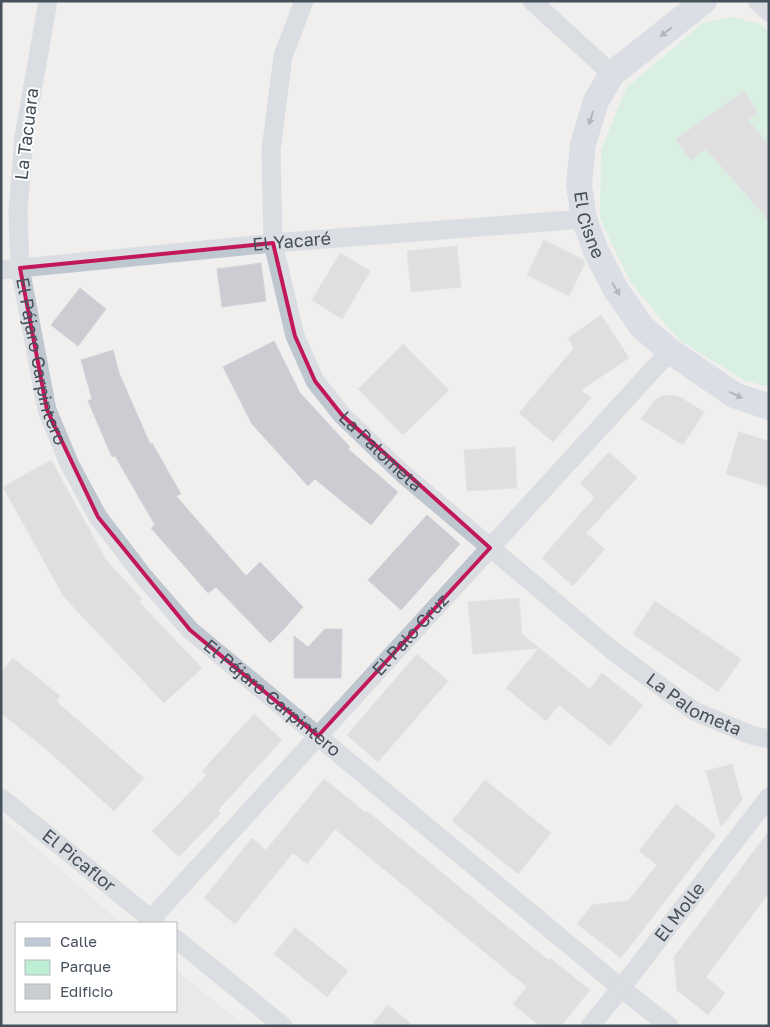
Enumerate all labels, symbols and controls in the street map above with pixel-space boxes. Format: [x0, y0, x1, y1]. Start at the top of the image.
one-way arrow [659, 26, 672, 37]
street label: La Tacuara [9, 87, 43, 181]
one-way arrow [587, 110, 595, 125]
street label: El Cisne [570, 190, 610, 262]
street label: El Yacaré [251, 227, 332, 255]
street label: El Pájaro Carpintero [12, 275, 72, 448]
one-way arrow [612, 282, 621, 295]
one-way arrow [729, 391, 743, 399]
street label: La Palometa [335, 406, 427, 496]
street label: El Palo Cruz [367, 589, 453, 680]
street label: El Pájaro Carpintero [200, 634, 346, 761]
street label: La Palometa [642, 668, 745, 740]
street label: El Picaflor [38, 824, 121, 896]
street label: El Molle [649, 877, 709, 946]
legend [15, 922, 178, 1012]
text: Calle [60, 932, 97, 950]
text: Parque [60, 957, 111, 975]
text: Edificio [60, 982, 113, 1000]

